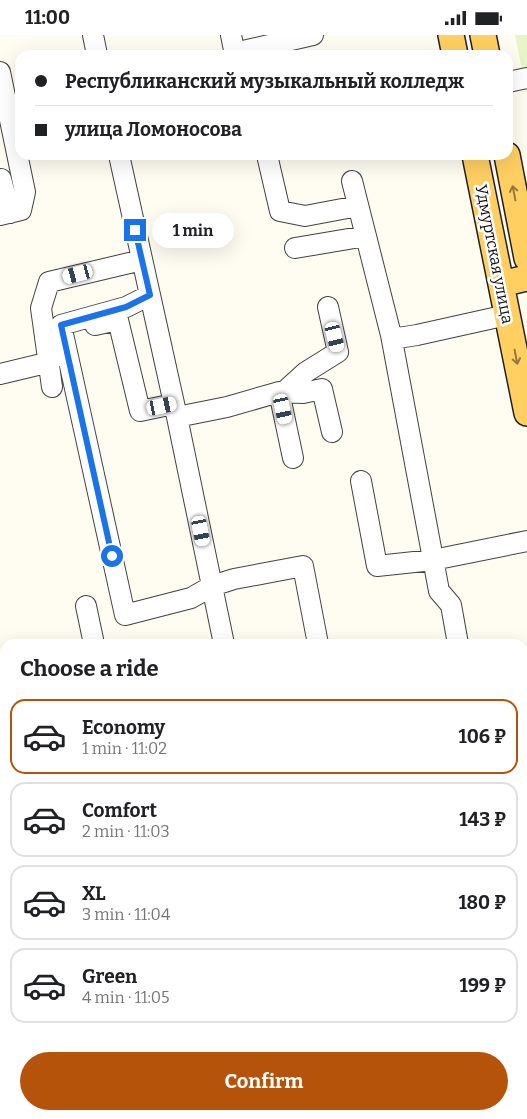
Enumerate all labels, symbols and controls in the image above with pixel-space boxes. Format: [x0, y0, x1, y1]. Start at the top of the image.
text: 11:00 [25, 6, 70, 29]
text: Республиканский музыкальный колледж [65, 70, 464, 93]
text: улица Ломоносова [65, 118, 242, 141]
street label: Удмуртская улица [472, 183, 517, 326]
one-way arrow [509, 185, 519, 201]
callout: 1 min [152, 213, 235, 247]
route end [124, 219, 146, 241]
text: 1 min [173, 221, 213, 240]
car [61, 263, 94, 285]
car [324, 321, 345, 353]
one-way arrow [512, 349, 521, 365]
car [272, 393, 293, 425]
car [145, 396, 178, 416]
car [190, 515, 211, 547]
route start [101, 545, 123, 567]
text: Choose a ride [20, 655, 159, 682]
icon: car [22, 714, 67, 759]
text: Economy [82, 716, 165, 739]
text: 106 ₽ [459, 725, 506, 748]
text: 1 min · 11:02 [82, 739, 167, 758]
icon: car [22, 797, 67, 842]
text: Comfort [82, 799, 157, 822]
text: 143 ₽ [459, 808, 506, 831]
text: 2 min · 11:03 [82, 822, 170, 841]
icon: car [22, 880, 67, 925]
text: XL [82, 882, 106, 905]
text: 180 ₽ [458, 891, 506, 914]
text: 3 min · 11:04 [82, 905, 170, 924]
icon: car [22, 963, 67, 1008]
text: Green [82, 965, 137, 988]
text: 199 ₽ [459, 974, 506, 997]
text: 4 min · 11:05 [82, 988, 170, 1007]
button: Confirm [20, 1052, 508, 1110]

